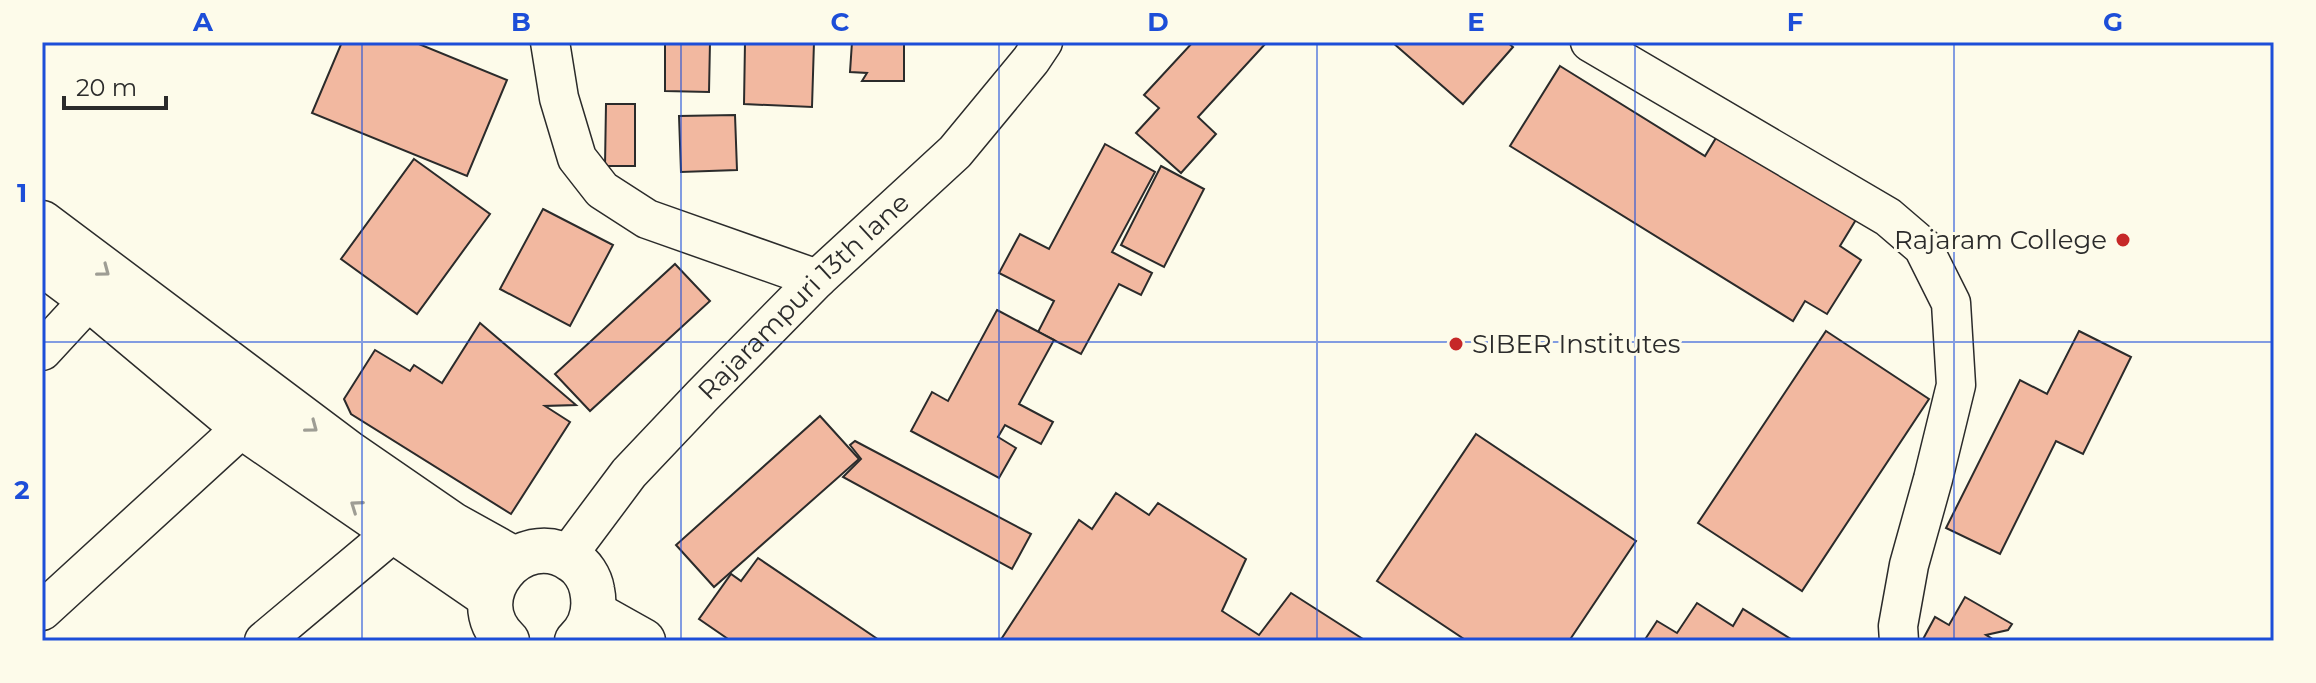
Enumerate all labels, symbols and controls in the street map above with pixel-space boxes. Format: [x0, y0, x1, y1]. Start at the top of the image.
text: A [192, 6, 214, 38]
text: B [511, 6, 531, 38]
text: C [831, 6, 850, 38]
text: D [1147, 6, 1169, 38]
text: E [1467, 6, 1485, 38]
text: F [1787, 6, 1803, 38]
text: G [2103, 6, 2123, 38]
scale bar [64, 60, 166, 110]
text: 20 m [76, 73, 137, 102]
text: 1 [17, 177, 27, 209]
street label: Rajarampuri 13th lane [691, 186, 916, 407]
place label: Rajaram College [1894, 224, 2107, 256]
marker: Rajaram College [2114, 231, 2132, 249]
one-way arrow [95, 261, 110, 275]
place label: SIBER Institutes [1472, 328, 1680, 360]
marker: SIBER Institutes [1447, 335, 1465, 353]
one-way arrow [303, 417, 318, 431]
text: 2 [14, 474, 30, 506]
one-way arrow [350, 501, 364, 516]

